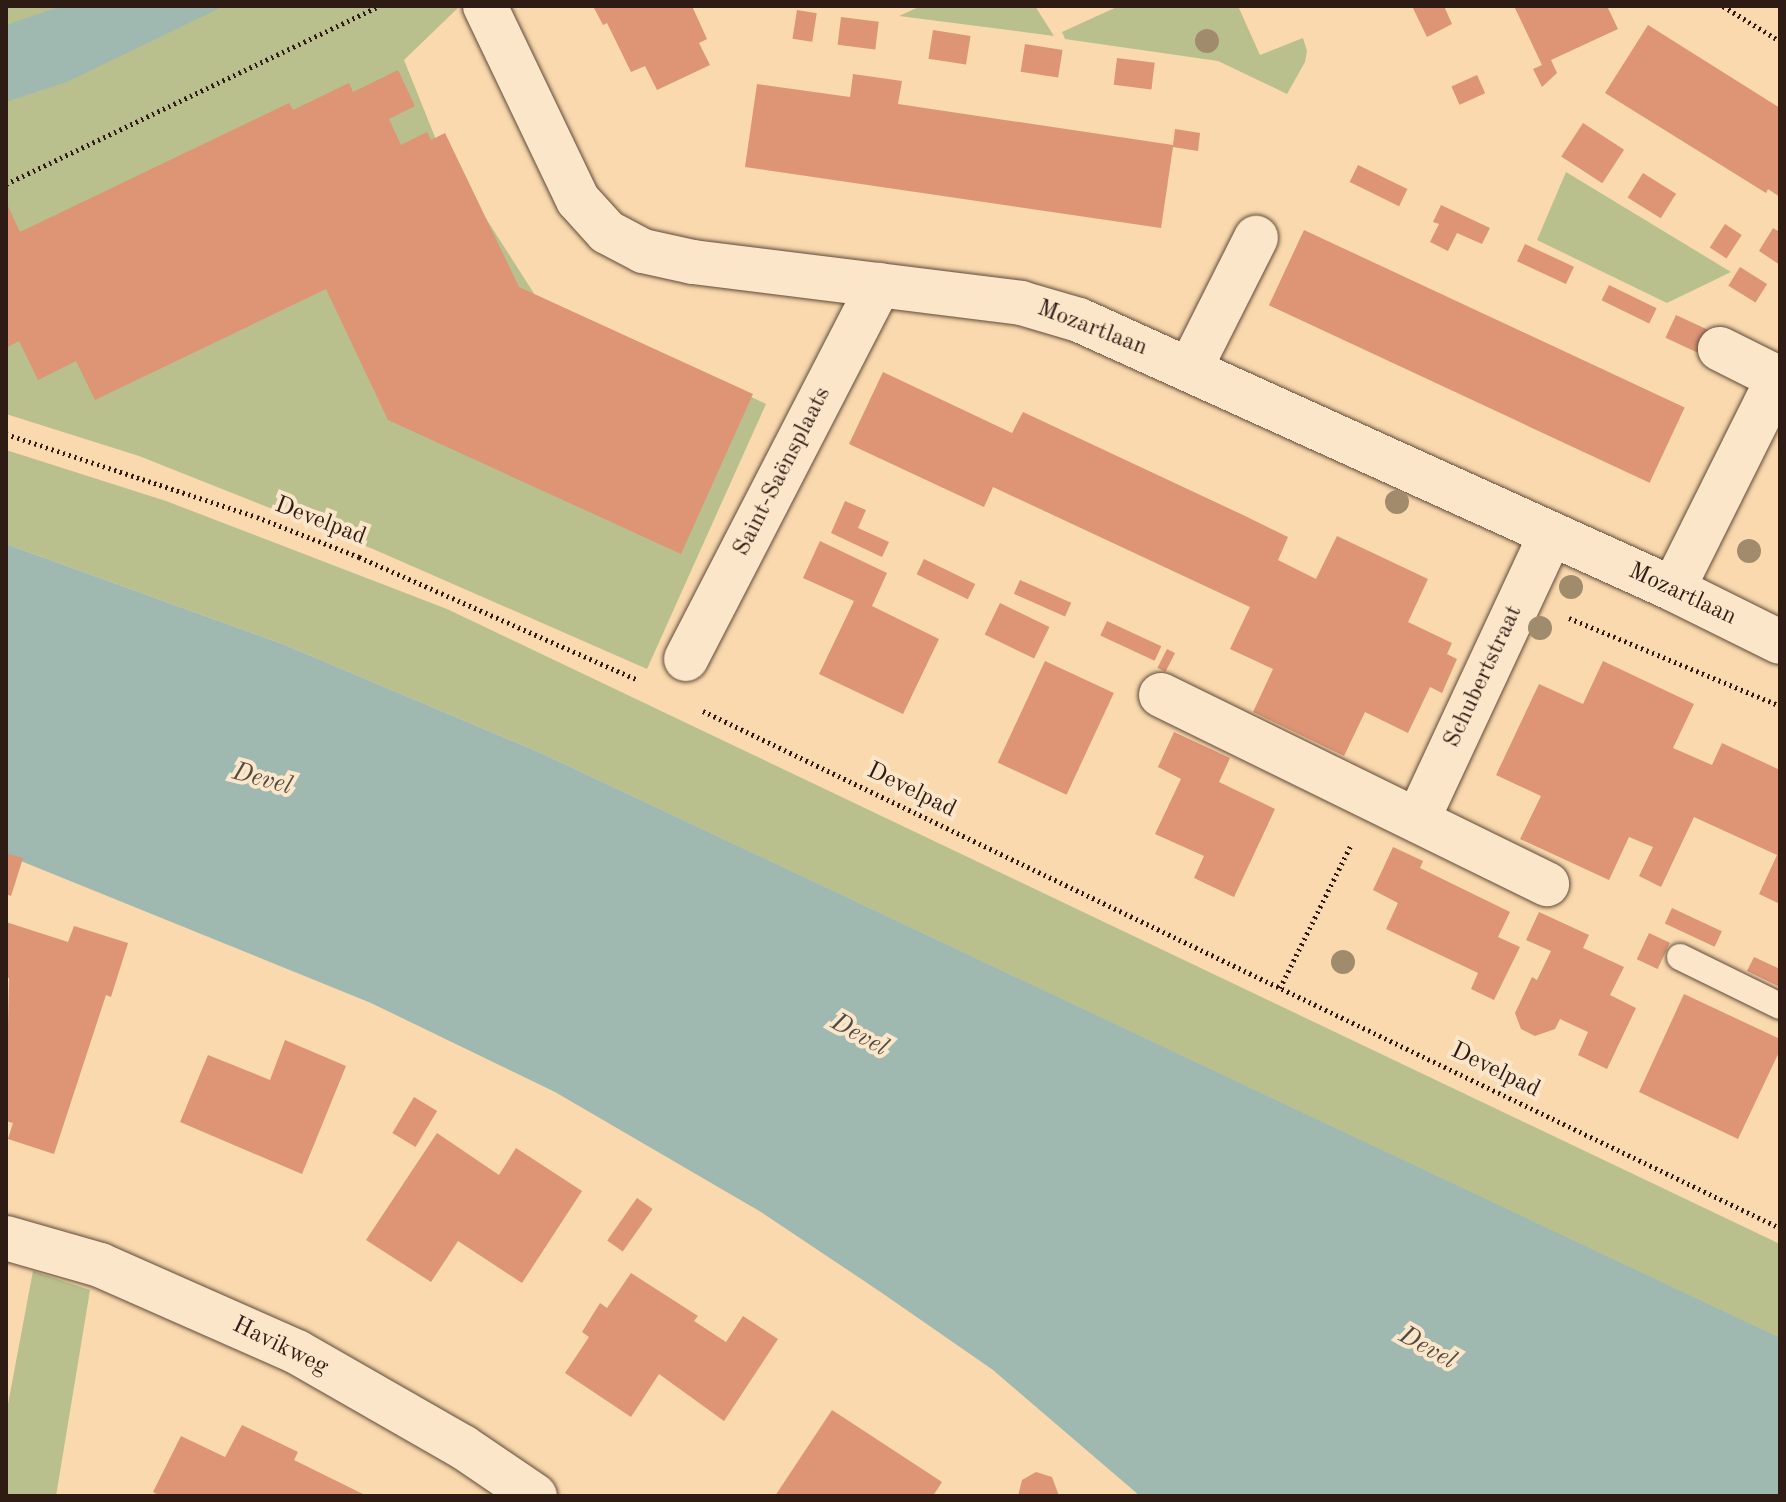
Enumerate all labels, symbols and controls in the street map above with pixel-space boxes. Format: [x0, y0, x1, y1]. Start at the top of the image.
street label: Mozartlaan [1033, 295, 1151, 363]
street label: Saint-Saënsplaats [728, 383, 838, 561]
street label: Develpad [270, 491, 370, 553]
street label: Mozartlaan [1623, 557, 1741, 633]
street label: Schubertstraat [1439, 601, 1529, 753]
water label: Devel [229, 757, 295, 803]
street label: Develpad [862, 757, 960, 825]
water label: Devel [825, 1008, 893, 1064]
street label: Develpad [1446, 1037, 1544, 1105]
street label: Havikweg [227, 1311, 333, 1383]
water label: Devel [1393, 1321, 1461, 1377]

